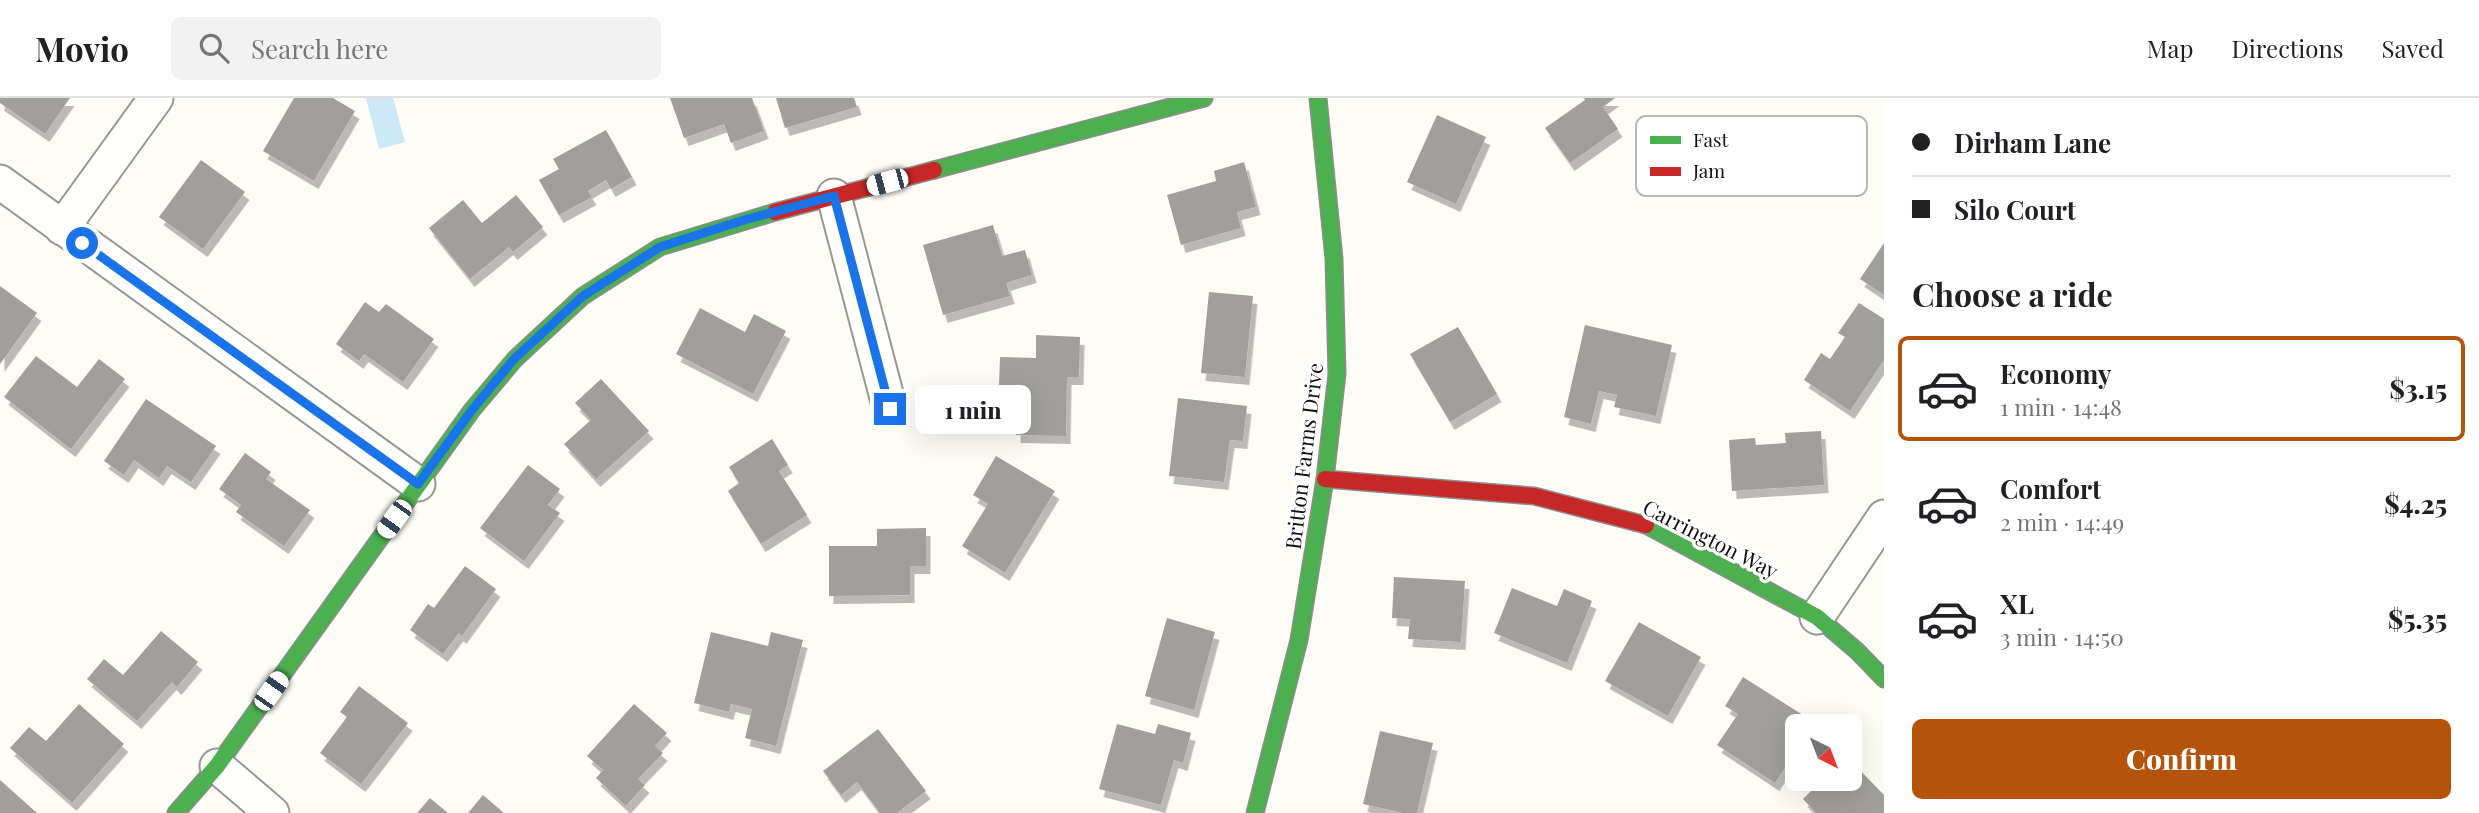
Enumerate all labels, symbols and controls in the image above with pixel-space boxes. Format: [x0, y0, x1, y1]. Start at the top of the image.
search box [171, 17, 661, 80]
text: Movio [35, 26, 129, 70]
icon: search [195, 29, 233, 67]
text: Search here [251, 31, 388, 66]
text: Map [2147, 32, 2193, 64]
text: Directions [2231, 32, 2344, 64]
text: Saved [2382, 32, 2444, 64]
legend [1636, 116, 1867, 196]
text: Dirham Lane [1954, 125, 2111, 160]
text: Fast [1693, 126, 1729, 152]
text: Jam [1692, 157, 1725, 183]
car [864, 166, 911, 198]
text: Silo Court [1954, 192, 2076, 227]
route start [66, 227, 98, 259]
text: Choose a ride [1912, 272, 2113, 315]
text: Economy [2000, 356, 2111, 391]
icon: car [1916, 357, 1979, 420]
street label: Britton Farms Drive [1278, 361, 1328, 551]
text: $3.15 [2389, 371, 2447, 406]
callout: 1 min [914, 384, 1030, 434]
text: 1 min · 14:48 [2000, 391, 2122, 422]
route end [874, 393, 906, 425]
text: 1 min [945, 394, 1001, 425]
text: Comfort [2000, 471, 2101, 506]
icon: car [1916, 472, 1979, 535]
text: $4.25 [2384, 486, 2447, 521]
street label: Carrington Way [1639, 492, 1784, 584]
car [374, 496, 415, 542]
text: 2 min · 14:49 [2000, 506, 2124, 537]
text: XL [2000, 586, 2034, 621]
icon: car [1916, 587, 1979, 650]
text: $5.35 [2388, 601, 2447, 636]
text: 3 min · 14:50 [2000, 621, 2124, 652]
car [251, 668, 292, 714]
north arrow [1785, 714, 1862, 791]
map controls [1785, 714, 1862, 791]
button: Confirm [1912, 719, 2451, 799]

